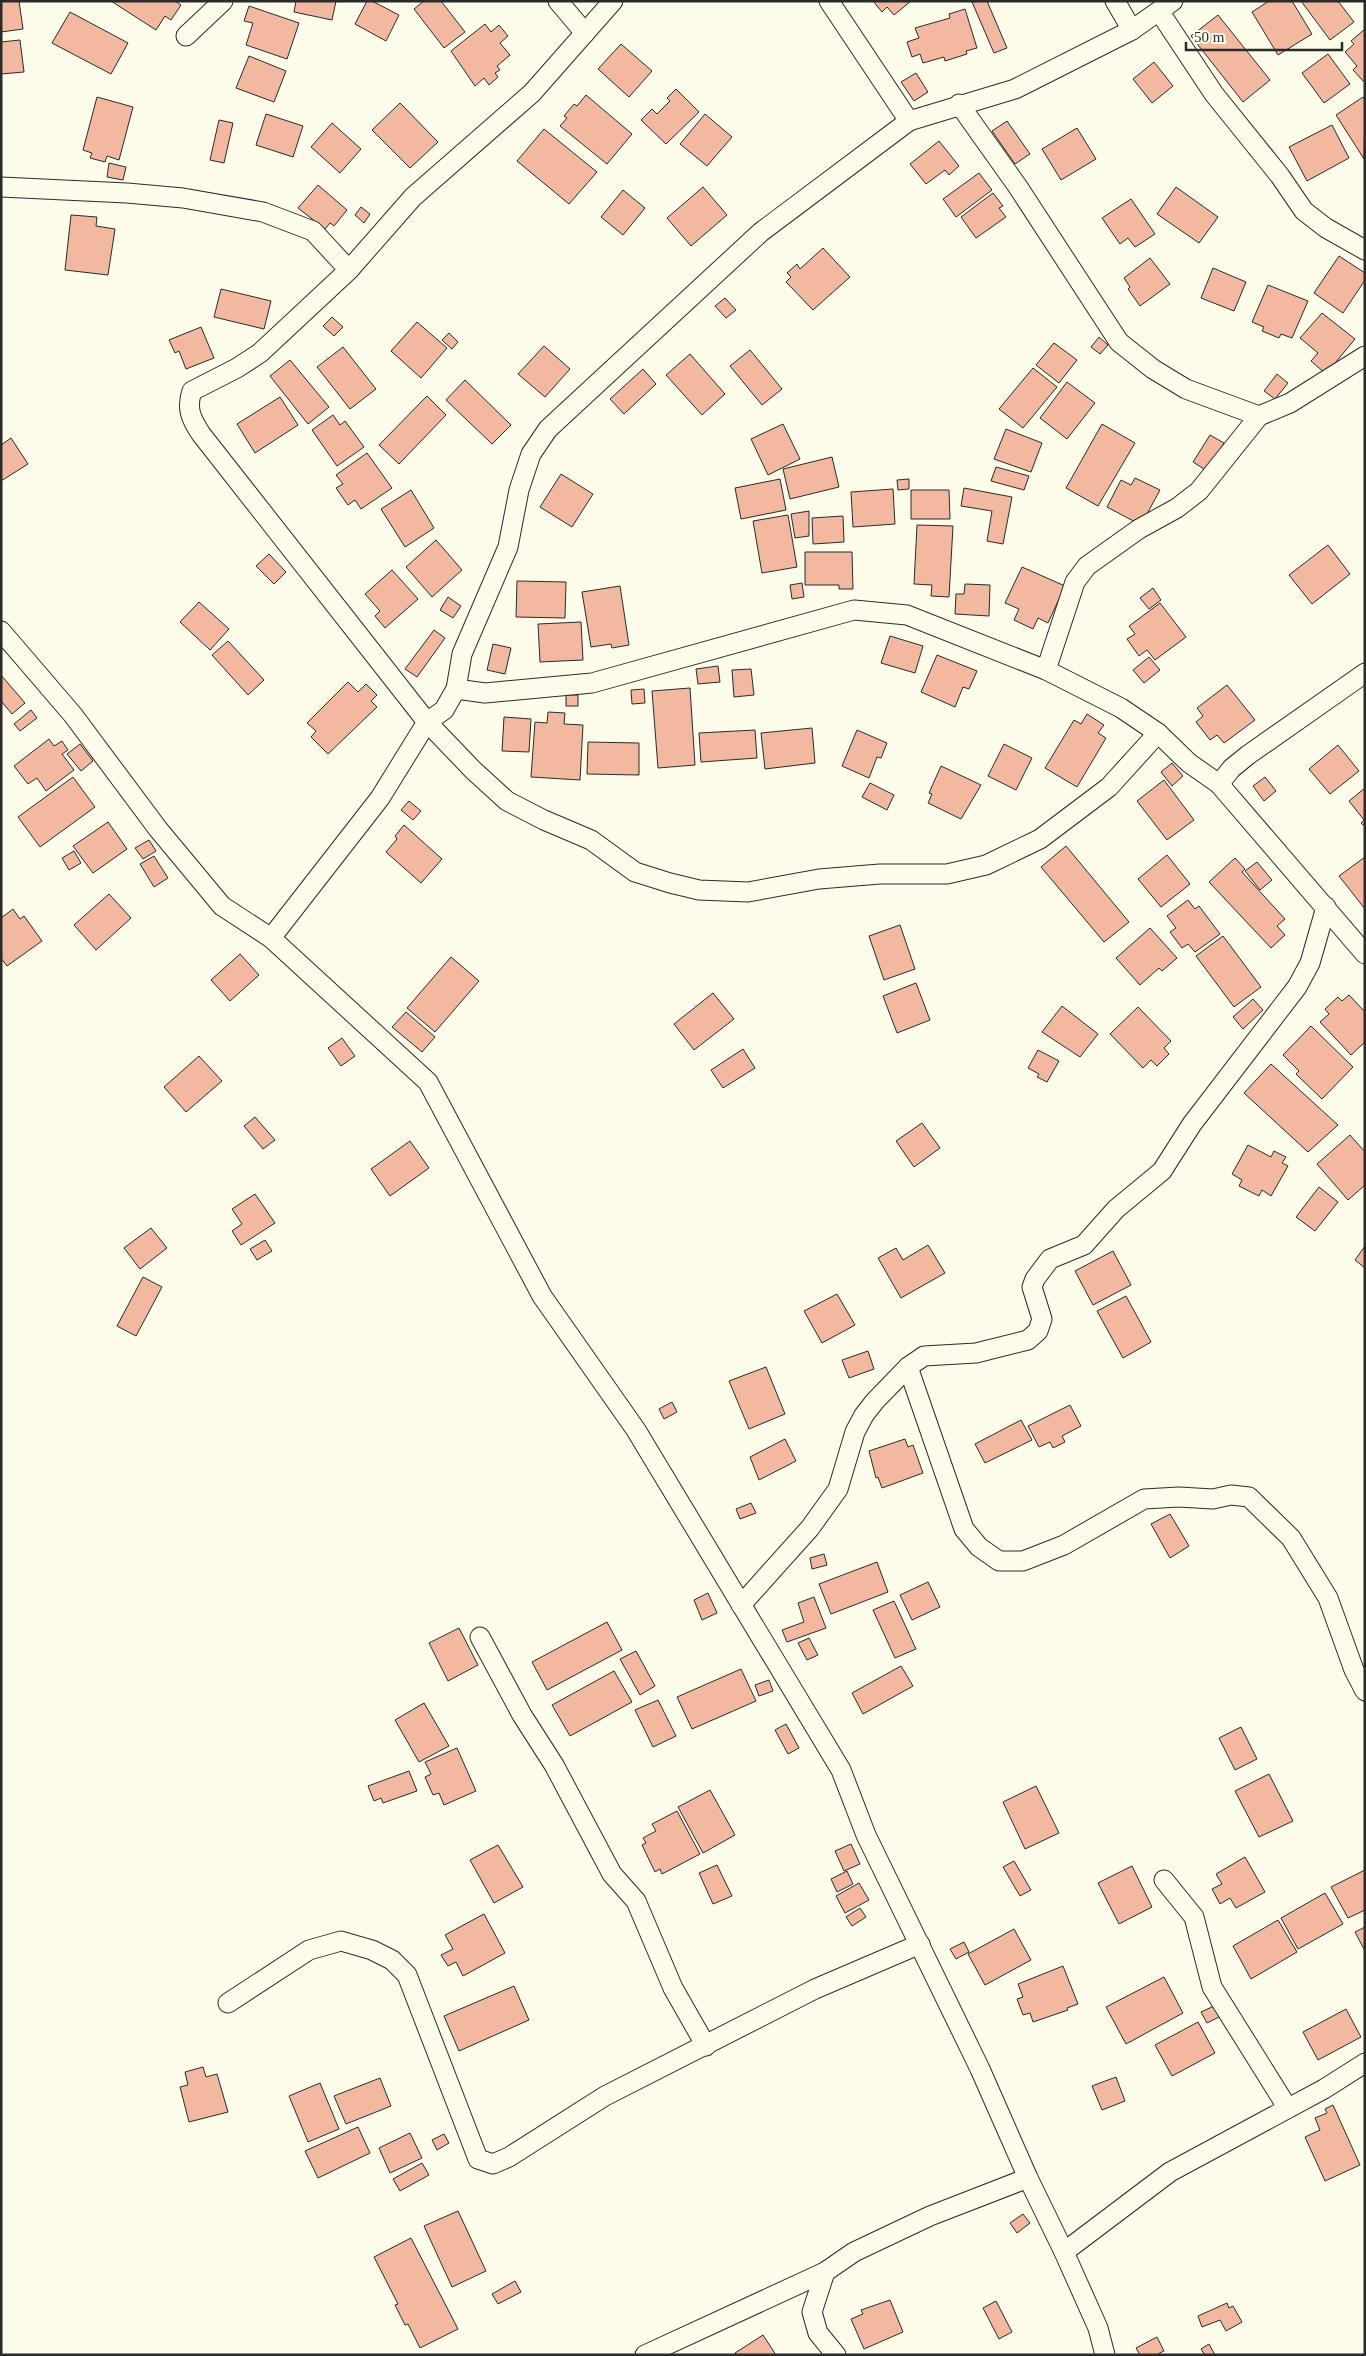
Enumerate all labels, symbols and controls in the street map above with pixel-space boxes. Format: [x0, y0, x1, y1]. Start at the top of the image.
scale bar [1186, 20, 1342, 52]
text: 50 m [1194, 29, 1225, 45]

